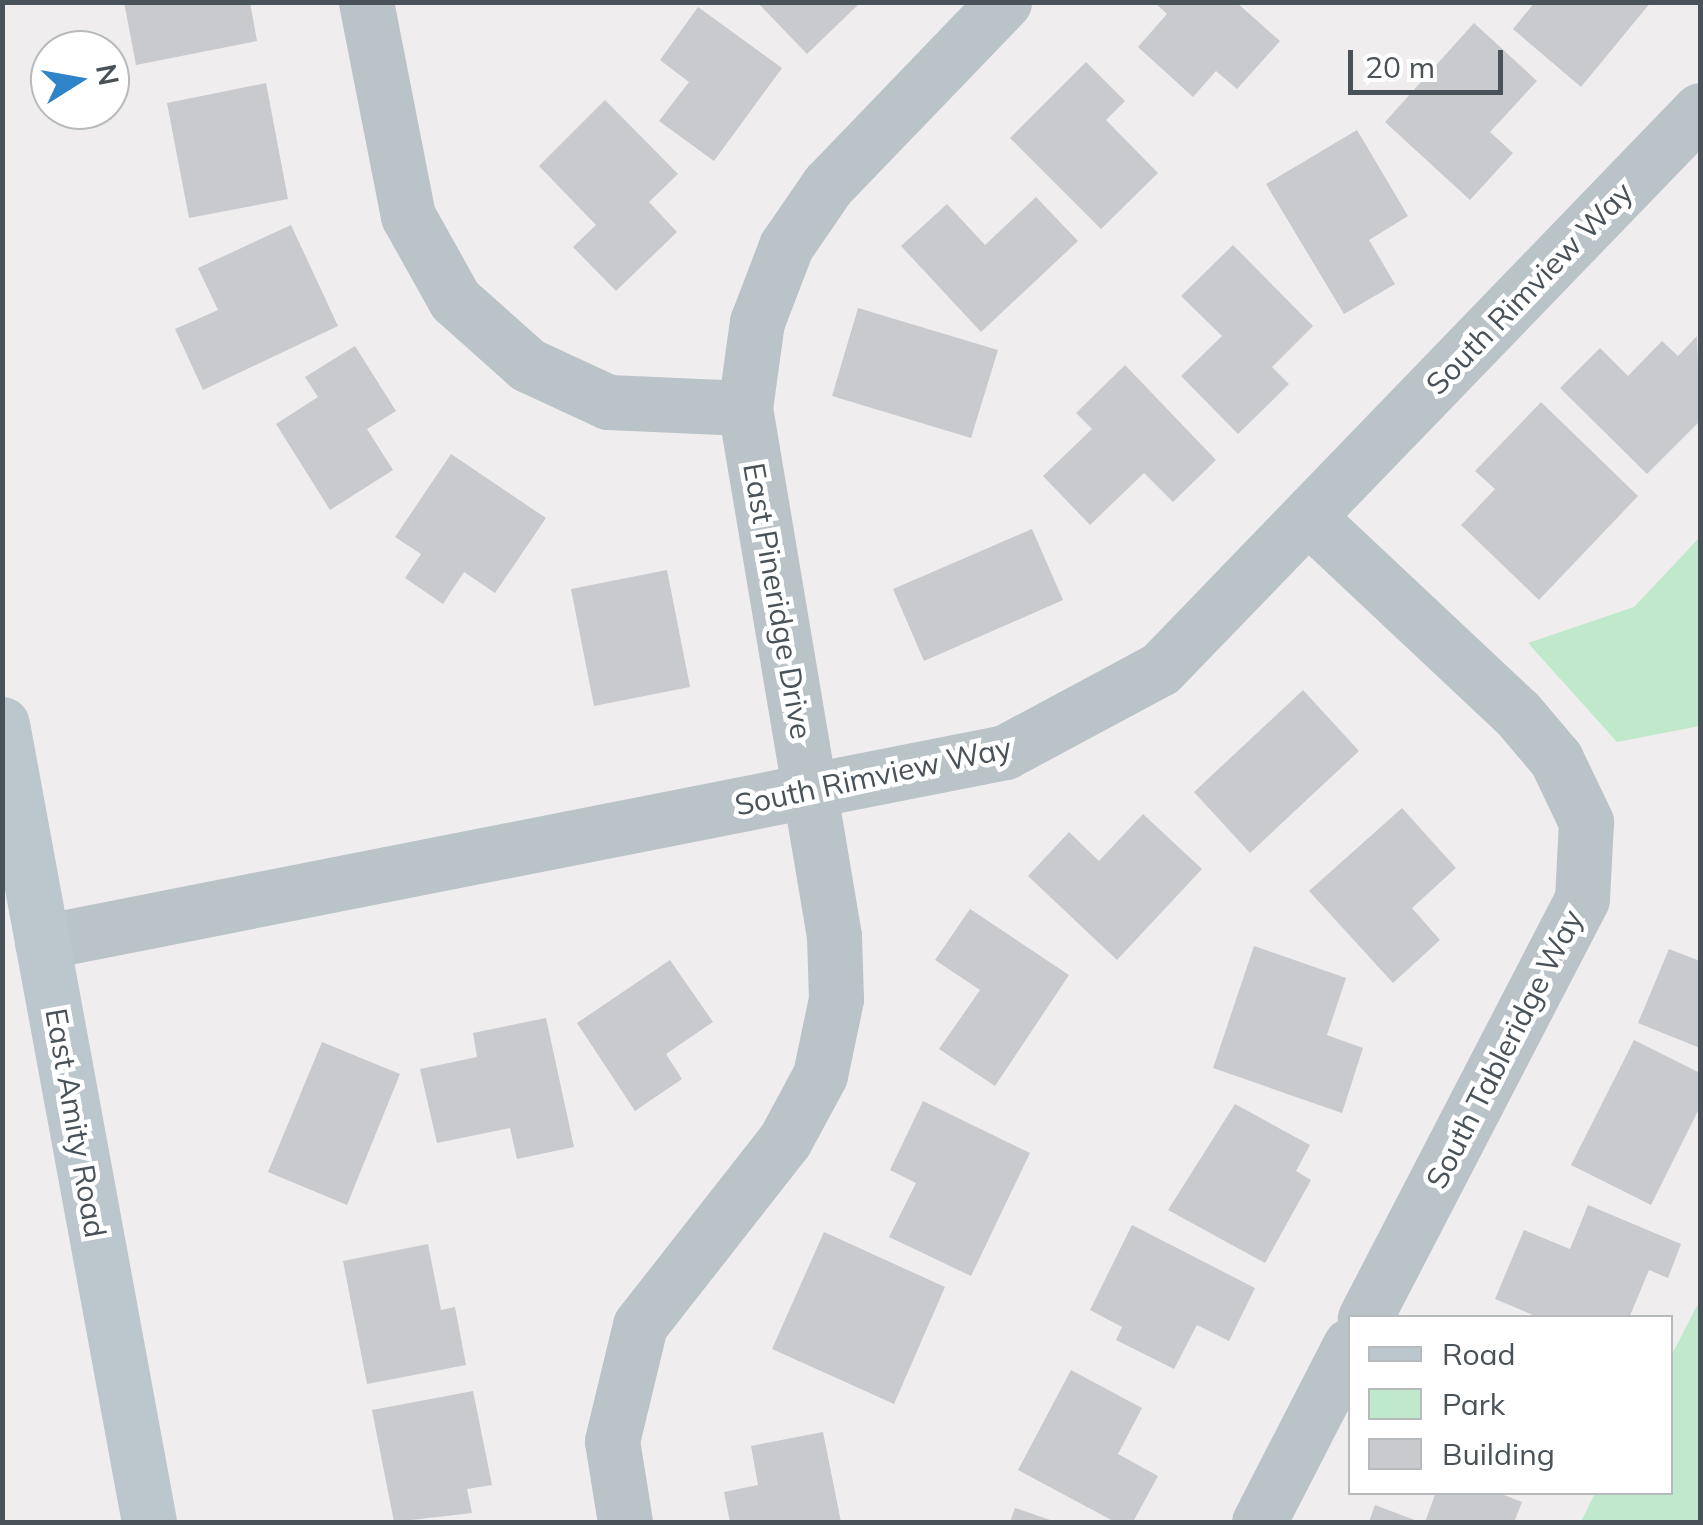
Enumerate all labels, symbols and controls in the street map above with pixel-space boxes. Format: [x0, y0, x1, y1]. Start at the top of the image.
north arrow [30, 30, 130, 130]
scale bar [1353, 30, 1508, 92]
text: 20 m [1365, 48, 1435, 86]
text: N [89, 61, 127, 88]
street label: South Rimview Way [1418, 174, 1640, 402]
street label: East Pineridge Drive [736, 460, 820, 742]
street label: South Rimview Way [732, 729, 1014, 823]
street label: South Tableridge Way [1418, 904, 1590, 1194]
street label: East Amity Road [38, 1006, 114, 1240]
legend [1348, 1315, 1673, 1495]
text: Road [1442, 1335, 1516, 1373]
text: Park [1442, 1385, 1505, 1423]
text: Building [1442, 1435, 1555, 1473]

